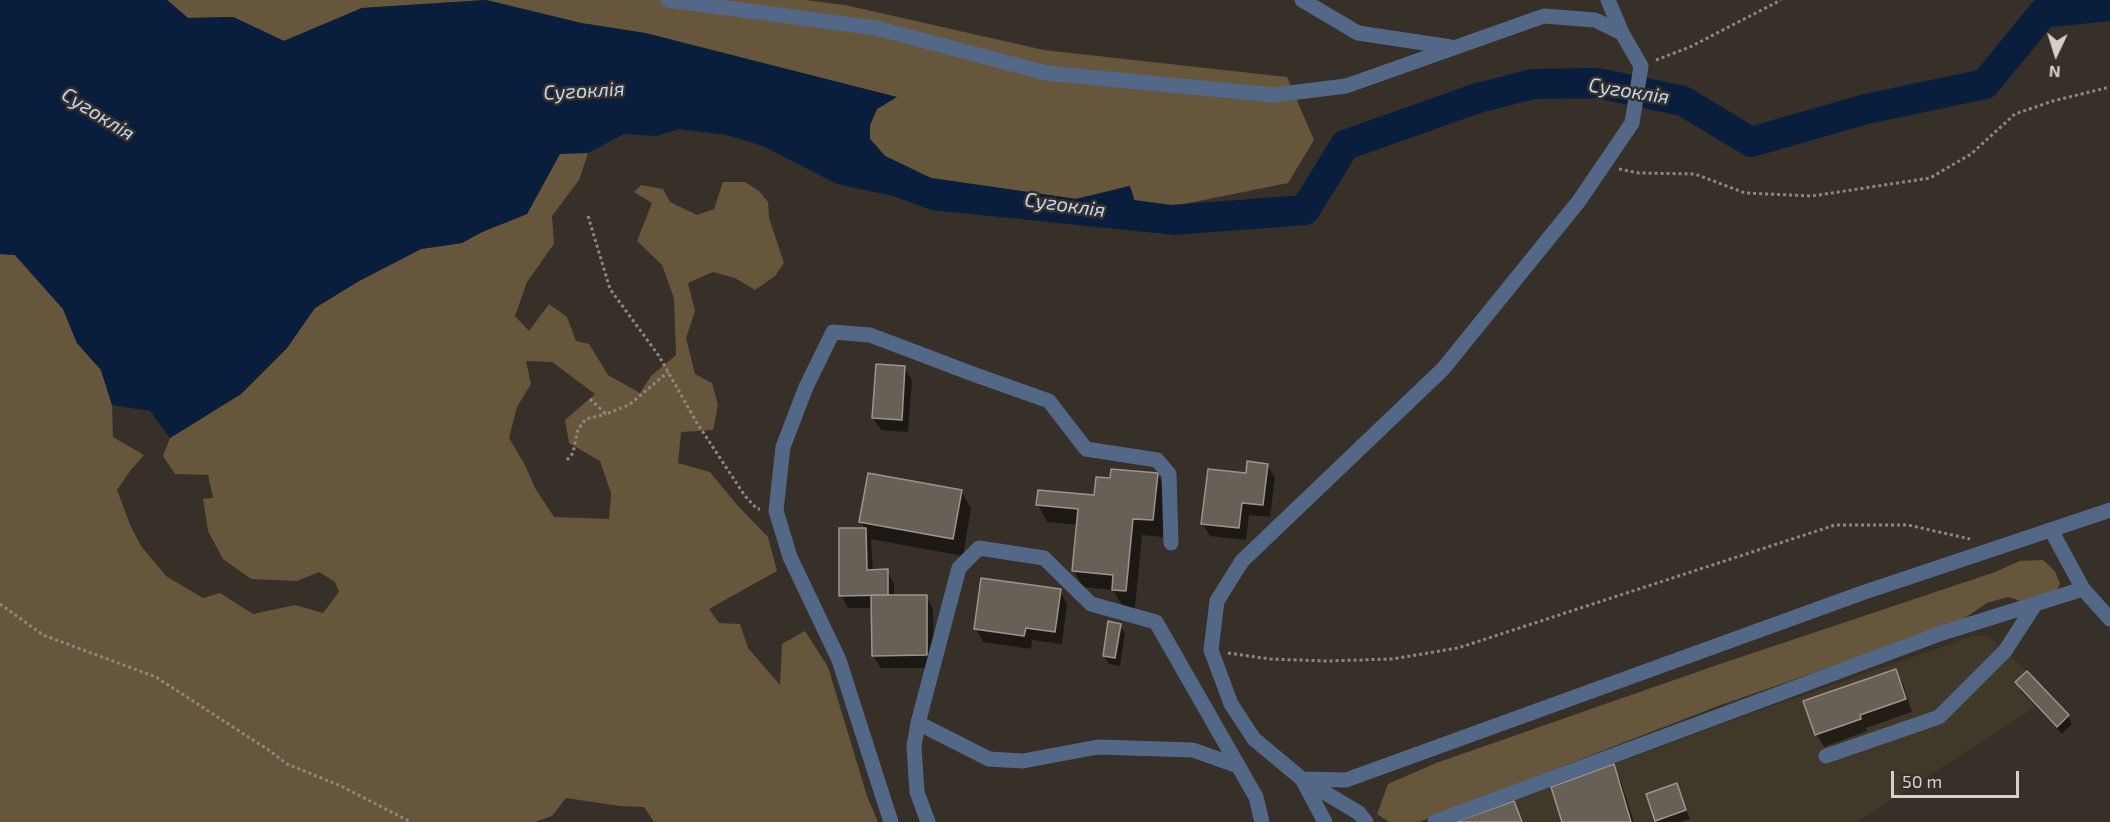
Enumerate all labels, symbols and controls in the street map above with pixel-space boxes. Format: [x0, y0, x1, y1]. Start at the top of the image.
north arrow [2026, 24, 2086, 84]
text: N [2048, 63, 2061, 82]
water label: Сугоклія [1587, 73, 1671, 109]
water label: Сугоклія [543, 77, 625, 105]
water label: Сугоклія [57, 82, 139, 146]
water label: Сугоклія [1023, 187, 1107, 223]
scale bar [1894, 759, 2022, 797]
text: 50 m [1902, 770, 1942, 792]

